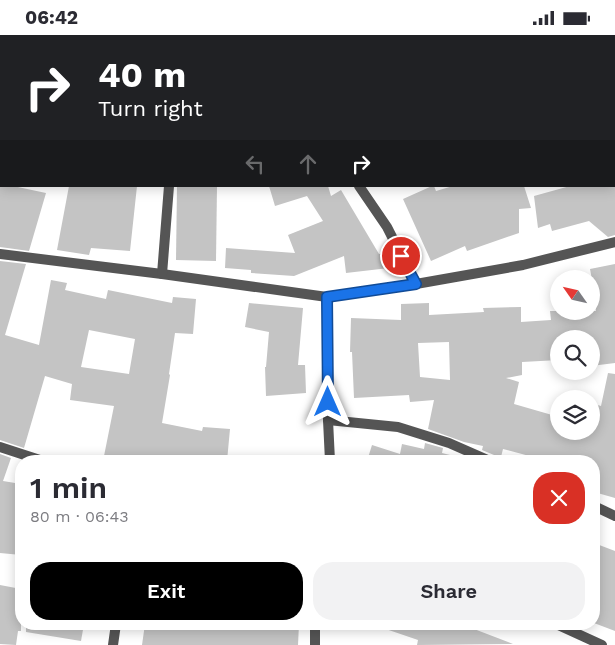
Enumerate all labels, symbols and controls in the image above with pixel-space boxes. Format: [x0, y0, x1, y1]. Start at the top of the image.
text: 06:42 [25, 6, 78, 29]
text: 40 m [98, 54, 186, 96]
icon: right [15, 55, 80, 120]
text: Turn right [98, 96, 203, 121]
icon: left [241, 150, 269, 178]
icon: ahead [294, 150, 322, 178]
icon: right [347, 150, 375, 178]
pin [380, 235, 422, 277]
icon: arrive [387, 242, 415, 270]
north arrow [550, 270, 600, 320]
map controls [550, 270, 600, 440]
button: search [550, 330, 600, 380]
position arrow [301, 375, 353, 427]
button: layers [550, 390, 600, 440]
text: 1 min [30, 470, 107, 505]
button: close [533, 472, 585, 524]
text: 80 m · 06:43 [30, 507, 129, 526]
button: Exit [30, 562, 303, 620]
button: Share [313, 562, 585, 620]

